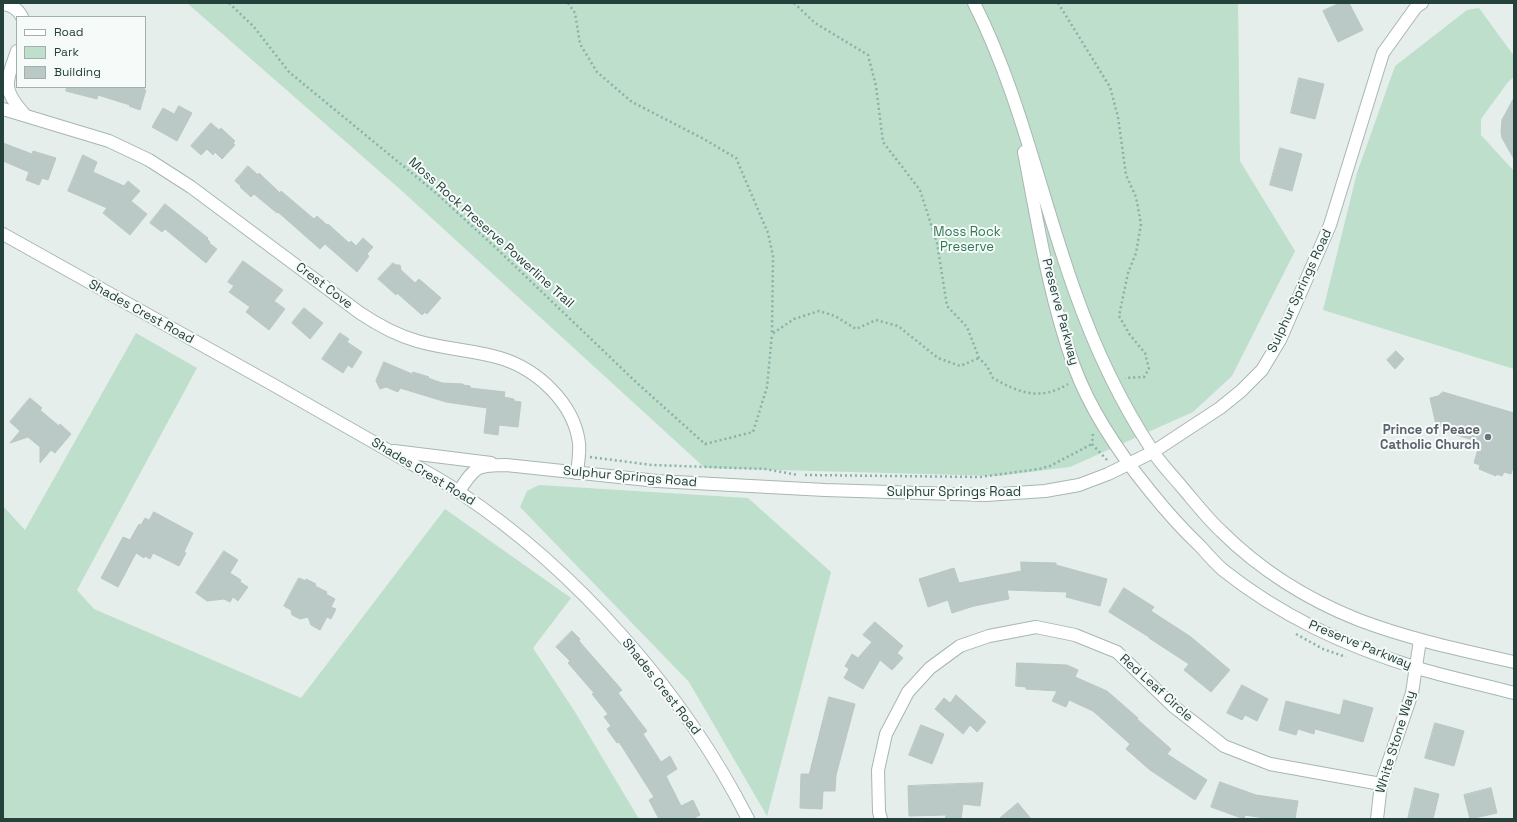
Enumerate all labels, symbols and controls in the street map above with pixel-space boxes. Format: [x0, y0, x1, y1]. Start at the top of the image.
legend [16, 16, 146, 88]
text: Road [54, 24, 83, 40]
text: Park [54, 44, 79, 60]
text: Building [54, 64, 101, 80]
street label: Moss Rock Preserve Powerline Trail [405, 155, 577, 311]
park label: Moss Rock Preserve [933, 224, 1001, 255]
street label: Sulphur Springs Road [1265, 227, 1335, 355]
street label: Preserve Parkway [1038, 257, 1082, 367]
street label: Crest Cove [292, 260, 356, 312]
street label: Shades Crest Road [86, 277, 196, 347]
place label: Prince of Peace Catholic Church [1380, 422, 1480, 453]
marker: Prince of Peace Catholic Church [1483, 432, 1493, 442]
street label: Shades Crest Road [368, 435, 478, 509]
street label: Sulphur Springs Road [562, 463, 698, 491]
street label: Sulphur Springs Road [887, 484, 1021, 500]
street label: Preserve Parkway [1306, 617, 1414, 673]
street label: Shades Crest Road [618, 636, 704, 738]
street label: Red Leaf Circle [1116, 651, 1196, 725]
street label: White Stone Way [1373, 689, 1419, 795]

